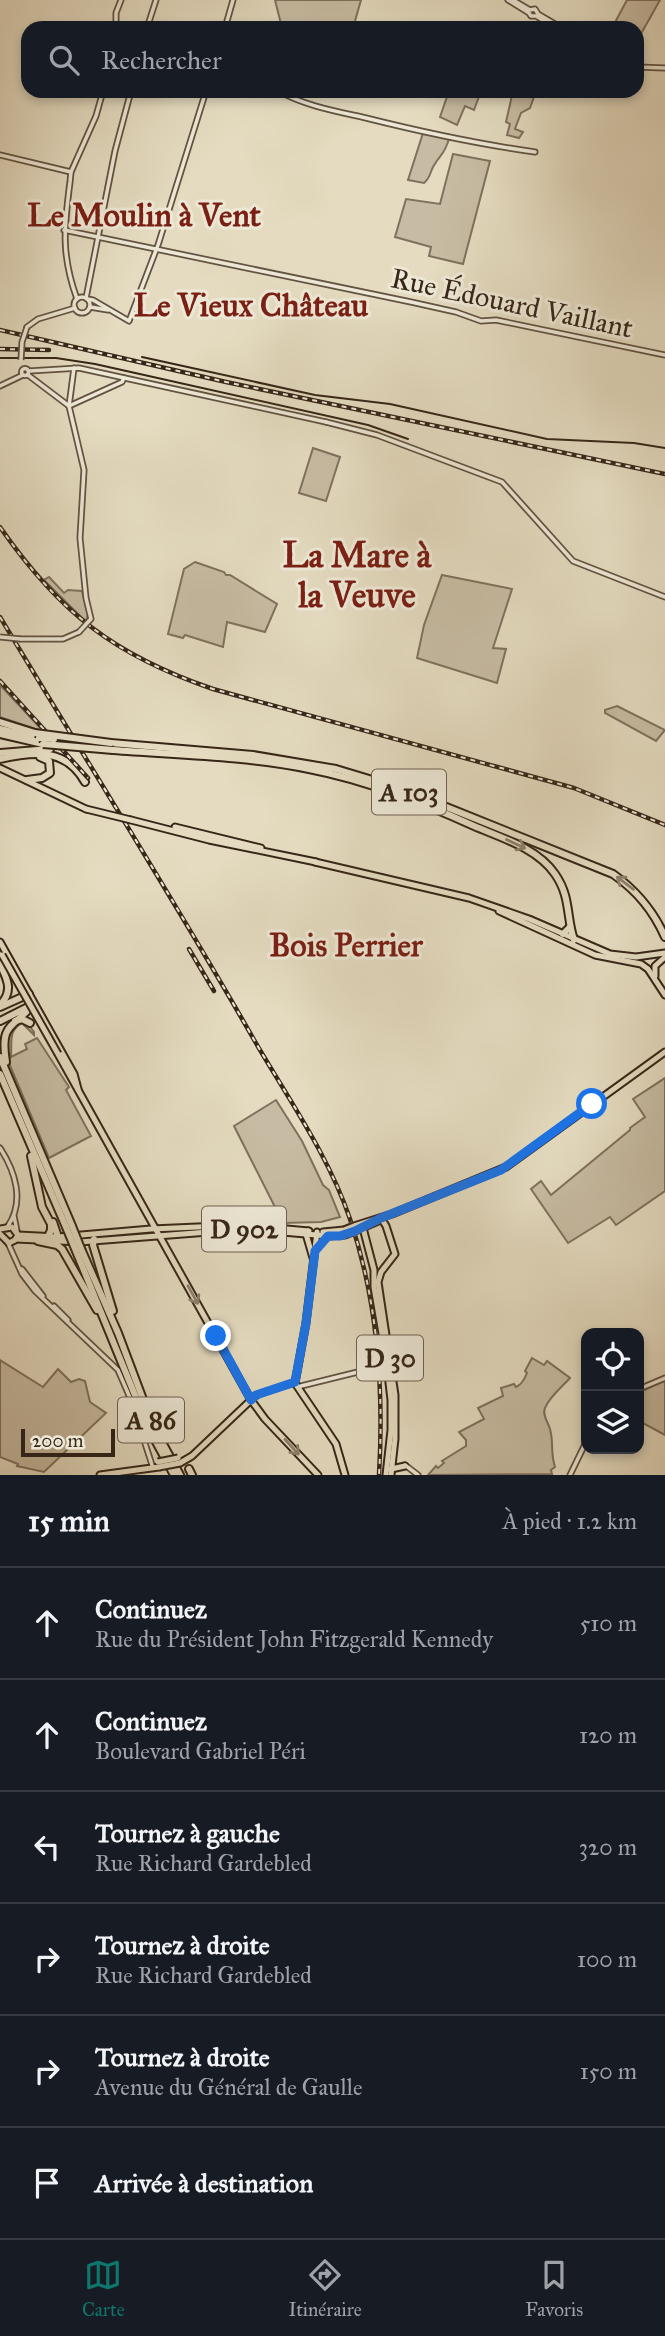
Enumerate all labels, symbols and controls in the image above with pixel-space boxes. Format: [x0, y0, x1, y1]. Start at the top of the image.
search box [21, 21, 644, 98]
icon: search [45, 41, 83, 79]
text: Rechercher [101, 44, 222, 76]
district label: Le Moulin à Vent [27, 196, 262, 235]
street label: Rue Édouard Vaillant [388, 260, 636, 346]
district label: Le Vieux Château [134, 286, 368, 325]
district label: La Mare à la Veuve [283, 534, 433, 617]
road number: A 103 [372, 770, 446, 814]
one-way arrow [505, 838, 526, 852]
one-way arrow [616, 876, 634, 891]
district label: Bois Perrier [269, 926, 424, 965]
route start [576, 1088, 607, 1119]
road number: D 902 [202, 1206, 286, 1252]
one-way arrow [187, 1284, 200, 1305]
route end [200, 1320, 231, 1351]
map controls [581, 1328, 644, 1454]
button: locate [581, 1328, 644, 1391]
road number: D 30 [357, 1336, 423, 1380]
button: layers [581, 1391, 644, 1454]
road number: A 86 [118, 1398, 184, 1442]
scale bar [21, 1426, 116, 1458]
text: 200 m [32, 1429, 84, 1452]
one-way arrow [284, 1438, 301, 1455]
text: 15 min [28, 1503, 110, 1539]
text: À pied · 1.2 km [503, 1507, 637, 1535]
text: Continuez [95, 1593, 207, 1625]
icon: ahead [28, 1604, 66, 1642]
text: 510 m [580, 1609, 637, 1637]
text: Rue du Président John Fitzgerald Kennedy [95, 1625, 493, 1653]
text: Continuez [95, 1705, 207, 1737]
icon: ahead [28, 1716, 66, 1754]
text: 120 m [579, 1721, 637, 1749]
text: Boulevard Gabriel Péri [95, 1737, 306, 1765]
text: Tournez à gauche [95, 1817, 280, 1849]
icon: left [28, 1828, 66, 1866]
text: 320 m [579, 1833, 637, 1861]
text: Rue Richard Gardebled [95, 1849, 312, 1877]
text: Tournez à droite [95, 1929, 270, 1961]
icon: right [28, 1940, 66, 1978]
text: 100 m [577, 1945, 637, 1973]
text: Rue Richard Gardebled [95, 1961, 312, 1989]
text: Tournez à droite [95, 2041, 270, 2073]
icon: right [28, 2052, 66, 2090]
text: 150 m [580, 2057, 637, 2085]
text: Avenue du Général de Gaulle [95, 2073, 363, 2101]
icon: arrive [28, 2164, 66, 2202]
text: Arrivée à destination [95, 2167, 313, 2199]
tab: Carte [82, 2256, 125, 2321]
tab: Itinéraire [288, 2256, 362, 2321]
tab: Favoris [525, 2256, 583, 2321]

